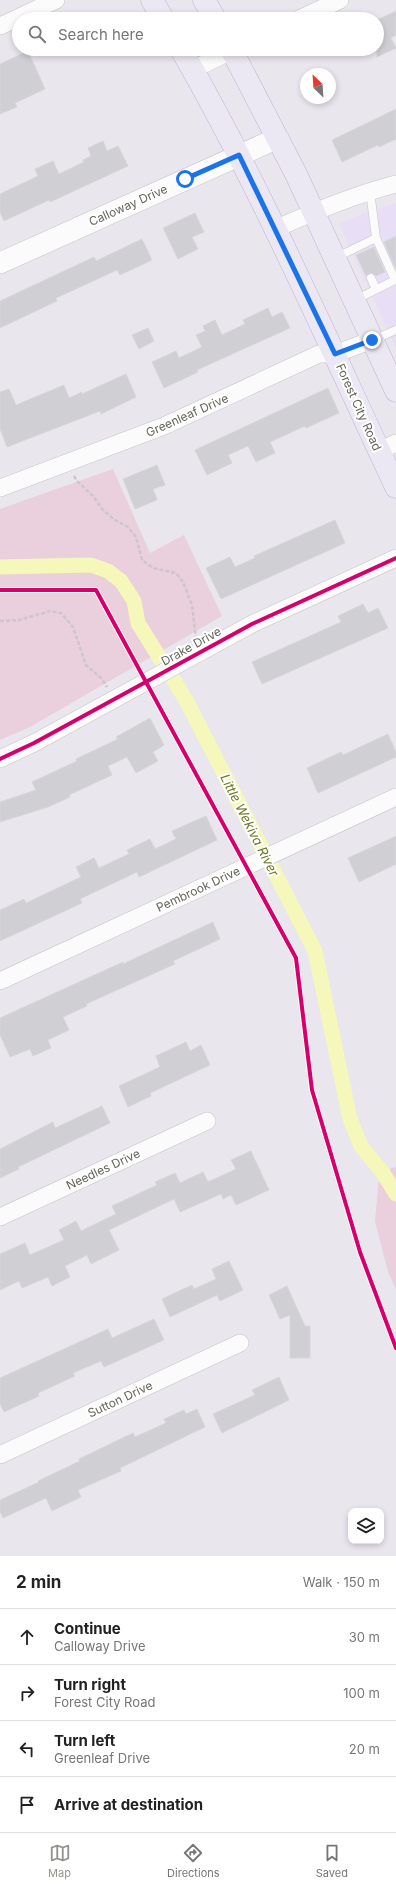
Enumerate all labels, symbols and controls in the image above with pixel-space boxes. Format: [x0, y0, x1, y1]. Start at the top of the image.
search box [12, 12, 384, 56]
icon: search [26, 23, 48, 45]
text: Search here [58, 25, 144, 44]
north arrow [300, 68, 336, 104]
route start [176, 170, 194, 188]
street label: Calloway Drive [86, 181, 170, 229]
route end [363, 331, 381, 349]
street label: Forest City Road [333, 361, 385, 453]
street label: Greenleaf Drive [143, 390, 231, 440]
street label: Drake Drive [158, 623, 224, 669]
water label: Little Wekiva River [217, 771, 283, 880]
street label: Pembrook Drive [154, 863, 242, 915]
street label: Needles Drive [64, 1145, 142, 1193]
street label: Sutton Drive [85, 1377, 155, 1421]
map controls [348, 1508, 384, 1544]
button: layers [348, 1508, 384, 1544]
text: 2 min [16, 1572, 61, 1592]
text: Walk · 150 m [303, 1574, 380, 1590]
text: Continue [54, 1619, 121, 1638]
icon: ahead [16, 1626, 38, 1648]
text: 30 m [349, 1629, 380, 1645]
text: Calloway Drive [54, 1638, 146, 1654]
text: Turn right [54, 1675, 126, 1694]
icon: right [16, 1682, 38, 1704]
text: 100 m [343, 1685, 380, 1701]
text: Forest City Road [54, 1694, 155, 1710]
text: Turn left [54, 1731, 115, 1750]
icon: left [16, 1738, 38, 1760]
text: 20 m [349, 1741, 380, 1757]
text: Greenleaf Drive [54, 1750, 150, 1766]
icon: arrive [16, 1794, 38, 1816]
text: Arrive at destination [54, 1795, 203, 1814]
tab: Map [48, 1842, 71, 1880]
tab: Directions [167, 1842, 220, 1880]
tab: Saved [316, 1842, 348, 1880]

